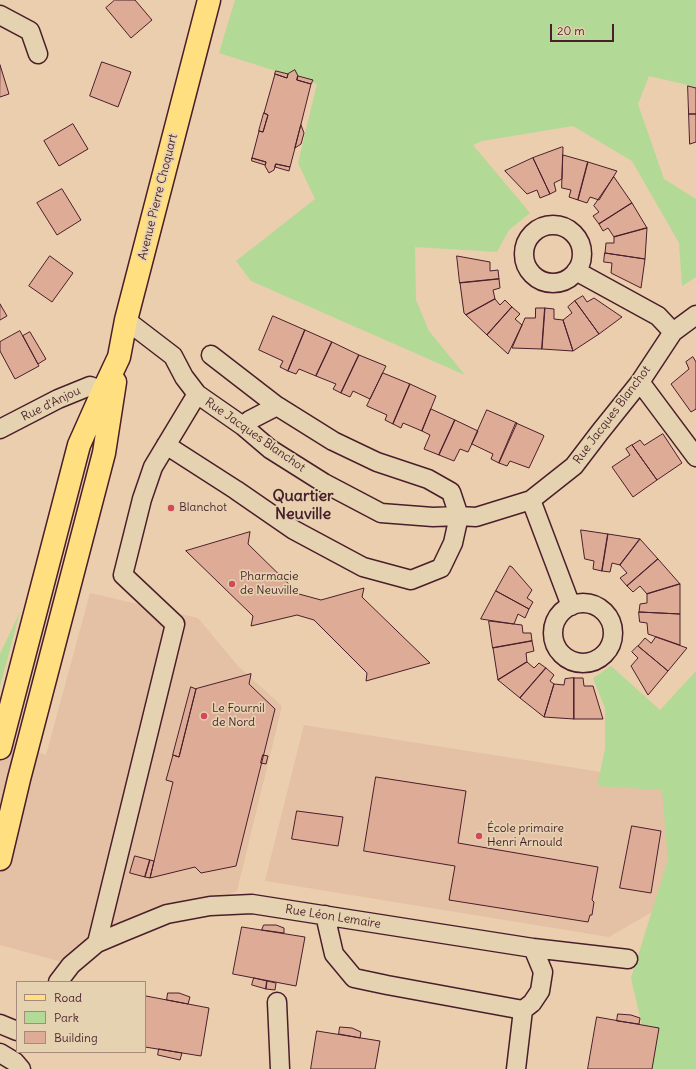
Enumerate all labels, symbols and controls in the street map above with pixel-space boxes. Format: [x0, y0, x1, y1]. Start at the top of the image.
scale bar [552, 16, 616, 42]
text: 20 m [557, 23, 585, 38]
street label: Avenue Pierre Choquart [135, 133, 181, 261]
street label: Rue Jacques Blanchot [570, 363, 654, 467]
street label: Rue d'Anjou [19, 384, 83, 424]
street label: Rue Jacques Blanchot [202, 395, 308, 475]
district label: Quartier Neuville [272, 486, 334, 524]
place label: Blanchot [179, 501, 227, 515]
marker: Blanchot [166, 503, 176, 513]
place label: Pharmacie de Neuville [240, 570, 298, 598]
marker: Pharmacie de Neuville [227, 579, 237, 589]
place label: Le Fournil de Nord [212, 702, 265, 730]
marker: Le Fournil de Nord [199, 711, 209, 721]
place label: École primaire Henri Arnould [487, 822, 564, 850]
marker: École primaire Henri Arnould [474, 831, 484, 841]
street label: Rue Léon Lemaire [284, 902, 382, 932]
legend [16, 981, 146, 1053]
text: Road [54, 990, 82, 1005]
text: Park [54, 1010, 79, 1025]
text: Building [54, 1030, 98, 1045]

